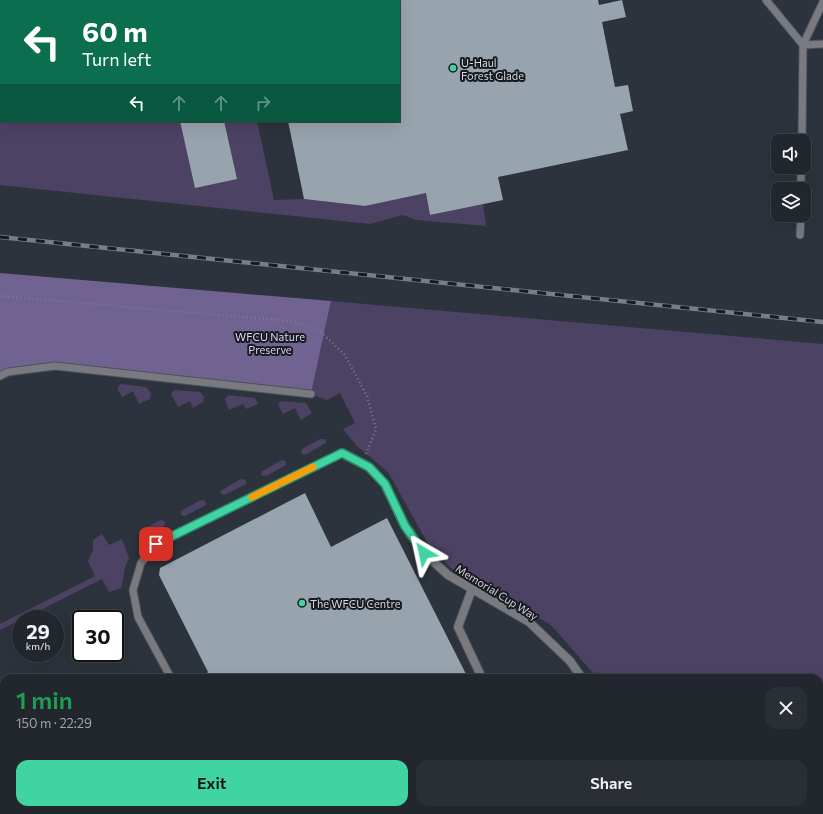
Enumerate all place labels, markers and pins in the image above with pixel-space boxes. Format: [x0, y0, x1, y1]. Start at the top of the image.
place label: U-Haul Forest Glade [461, 56, 524, 82]
marker: U-Haul Forest Glade [448, 63, 458, 73]
pin [139, 527, 173, 561]
place label: The WFCU Centre [310, 597, 401, 610]
marker: The WFCU Centre [297, 598, 307, 608]

